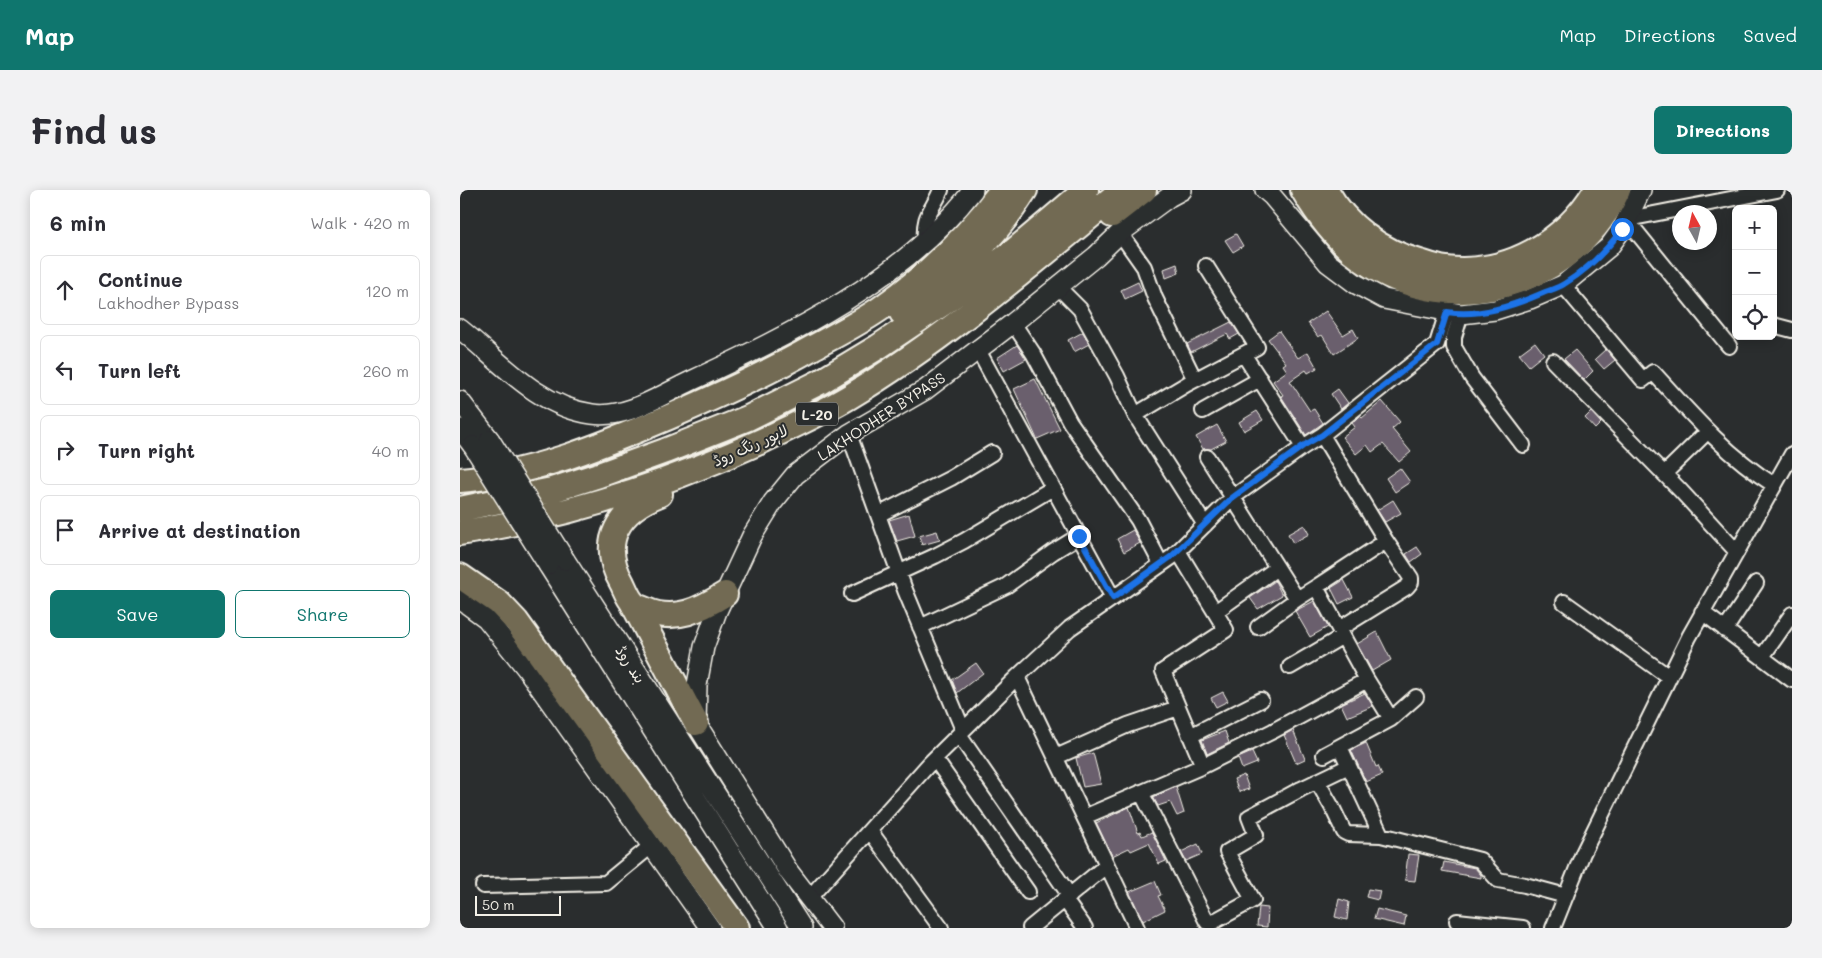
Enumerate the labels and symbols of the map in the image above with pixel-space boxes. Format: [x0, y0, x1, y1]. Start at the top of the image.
north arrow [1672, 205, 1717, 250]
route start [1611, 218, 1634, 241]
street label: LAKHODHER BYPASS [813, 367, 949, 465]
road number: L-20 [796, 402, 838, 425]
street label: لاہور رنگ روڈ [709, 420, 791, 472]
route end [1068, 525, 1091, 548]
street label: بند روڈ [611, 641, 651, 687]
scale bar [475, 893, 561, 916]

